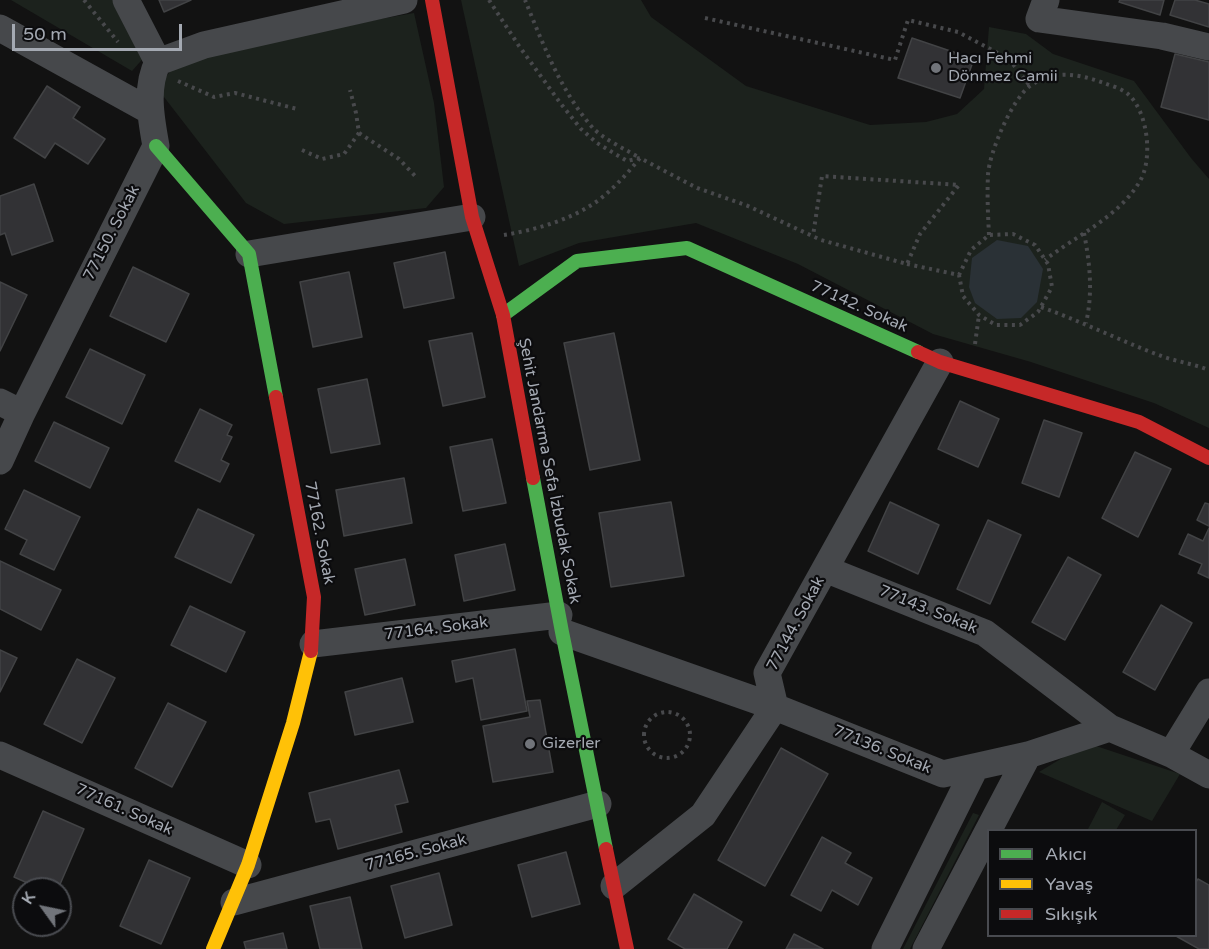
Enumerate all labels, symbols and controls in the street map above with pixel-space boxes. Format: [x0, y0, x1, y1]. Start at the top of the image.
scale bar [15, 12, 184, 50]
text: 50 m [23, 23, 67, 45]
place label: Hacı Fehmi Dönmez Camii [948, 49, 1058, 87]
marker: Hacı Fehmi Dönmez Camii [929, 61, 943, 75]
street label: 77150. Sokak [80, 182, 144, 284]
street label: 77142. Sokak [807, 277, 911, 337]
street label: Şehit Jandarma Sefa İzbudak Sokak [514, 337, 584, 605]
street label: 77162. Sokak [300, 480, 338, 586]
street label: 77144. Sokak [763, 573, 829, 675]
street label: 77143. Sokak [876, 582, 980, 638]
street label: 77164. Sokak [383, 613, 489, 645]
street label: 77136. Sokak [830, 722, 934, 778]
place label: Gizerler [542, 734, 600, 754]
marker: Gizerler [523, 737, 537, 751]
street label: 77161. Sokak [72, 780, 176, 840]
legend [987, 829, 1197, 937]
street label: 77165. Sokak [363, 830, 469, 876]
text: Akıcı [1045, 843, 1087, 865]
text: Yavaş [1045, 873, 1093, 895]
north arrow [12, 877, 72, 937]
text: K [17, 888, 40, 908]
text: Sıkışık [1045, 903, 1098, 925]

